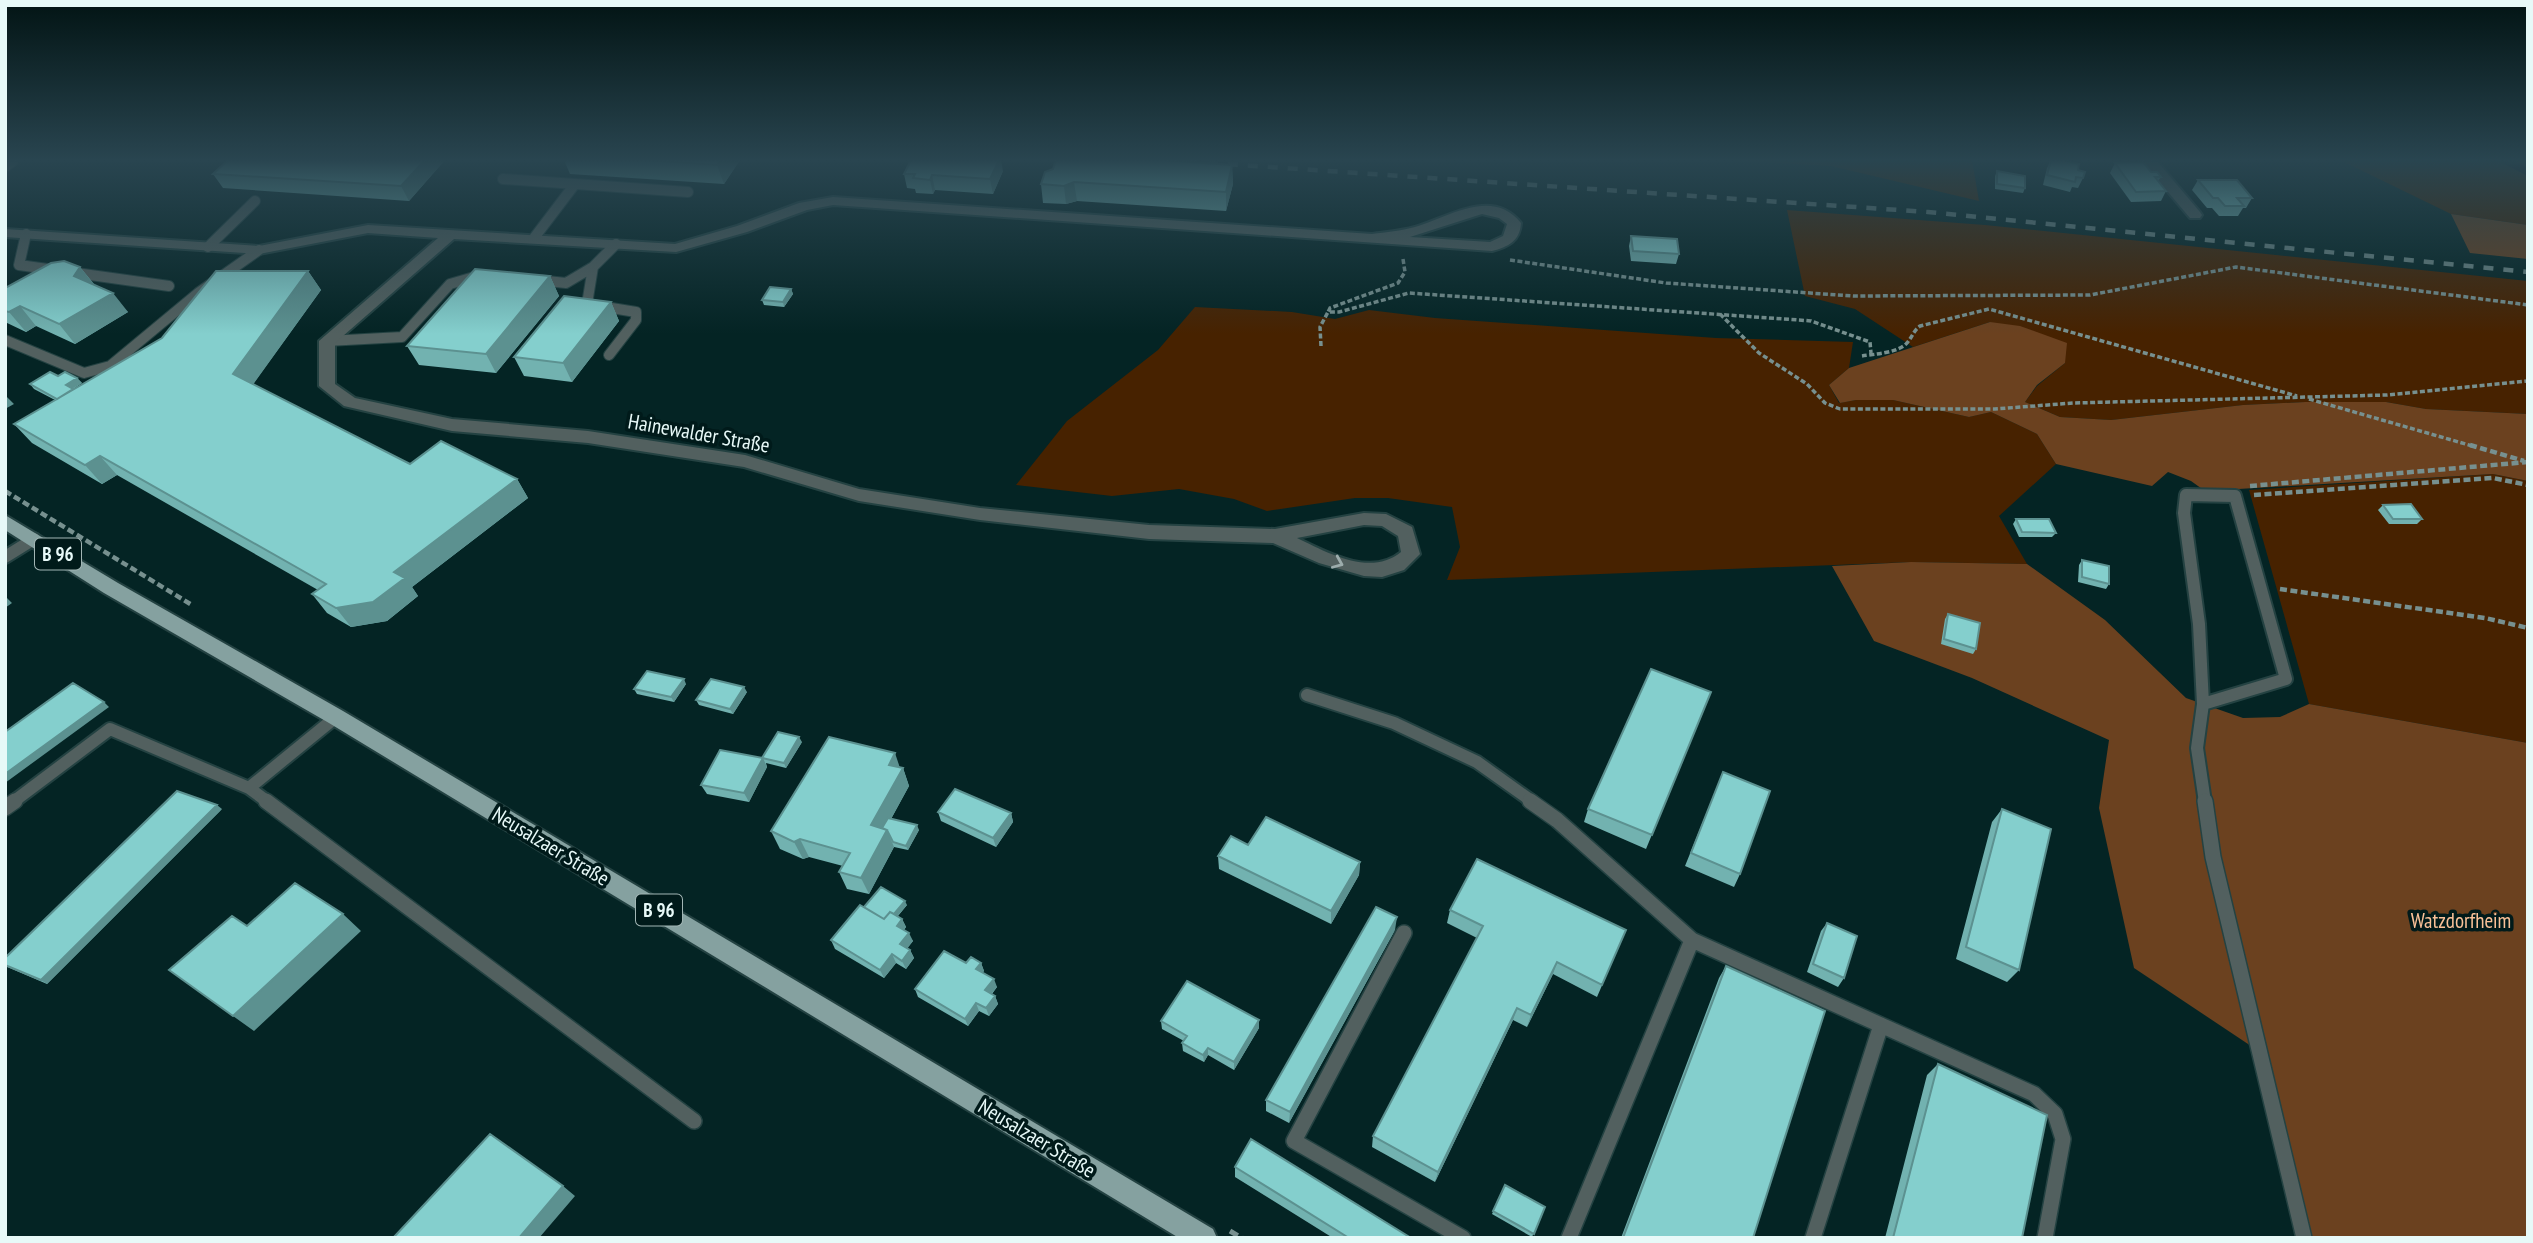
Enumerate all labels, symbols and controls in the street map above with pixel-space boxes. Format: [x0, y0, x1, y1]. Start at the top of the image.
street label: Hainewalder Straße [626, 407, 772, 459]
road number: B 96 [35, 538, 81, 569]
one-way arrow [1331, 554, 1343, 568]
street label: Neusalzaer Straße [487, 800, 615, 892]
road number: B 96 [636, 894, 682, 926]
park label: Watzdorfheim [2411, 907, 2511, 934]
street label: Neusalzaer Straße [973, 1092, 1101, 1184]

